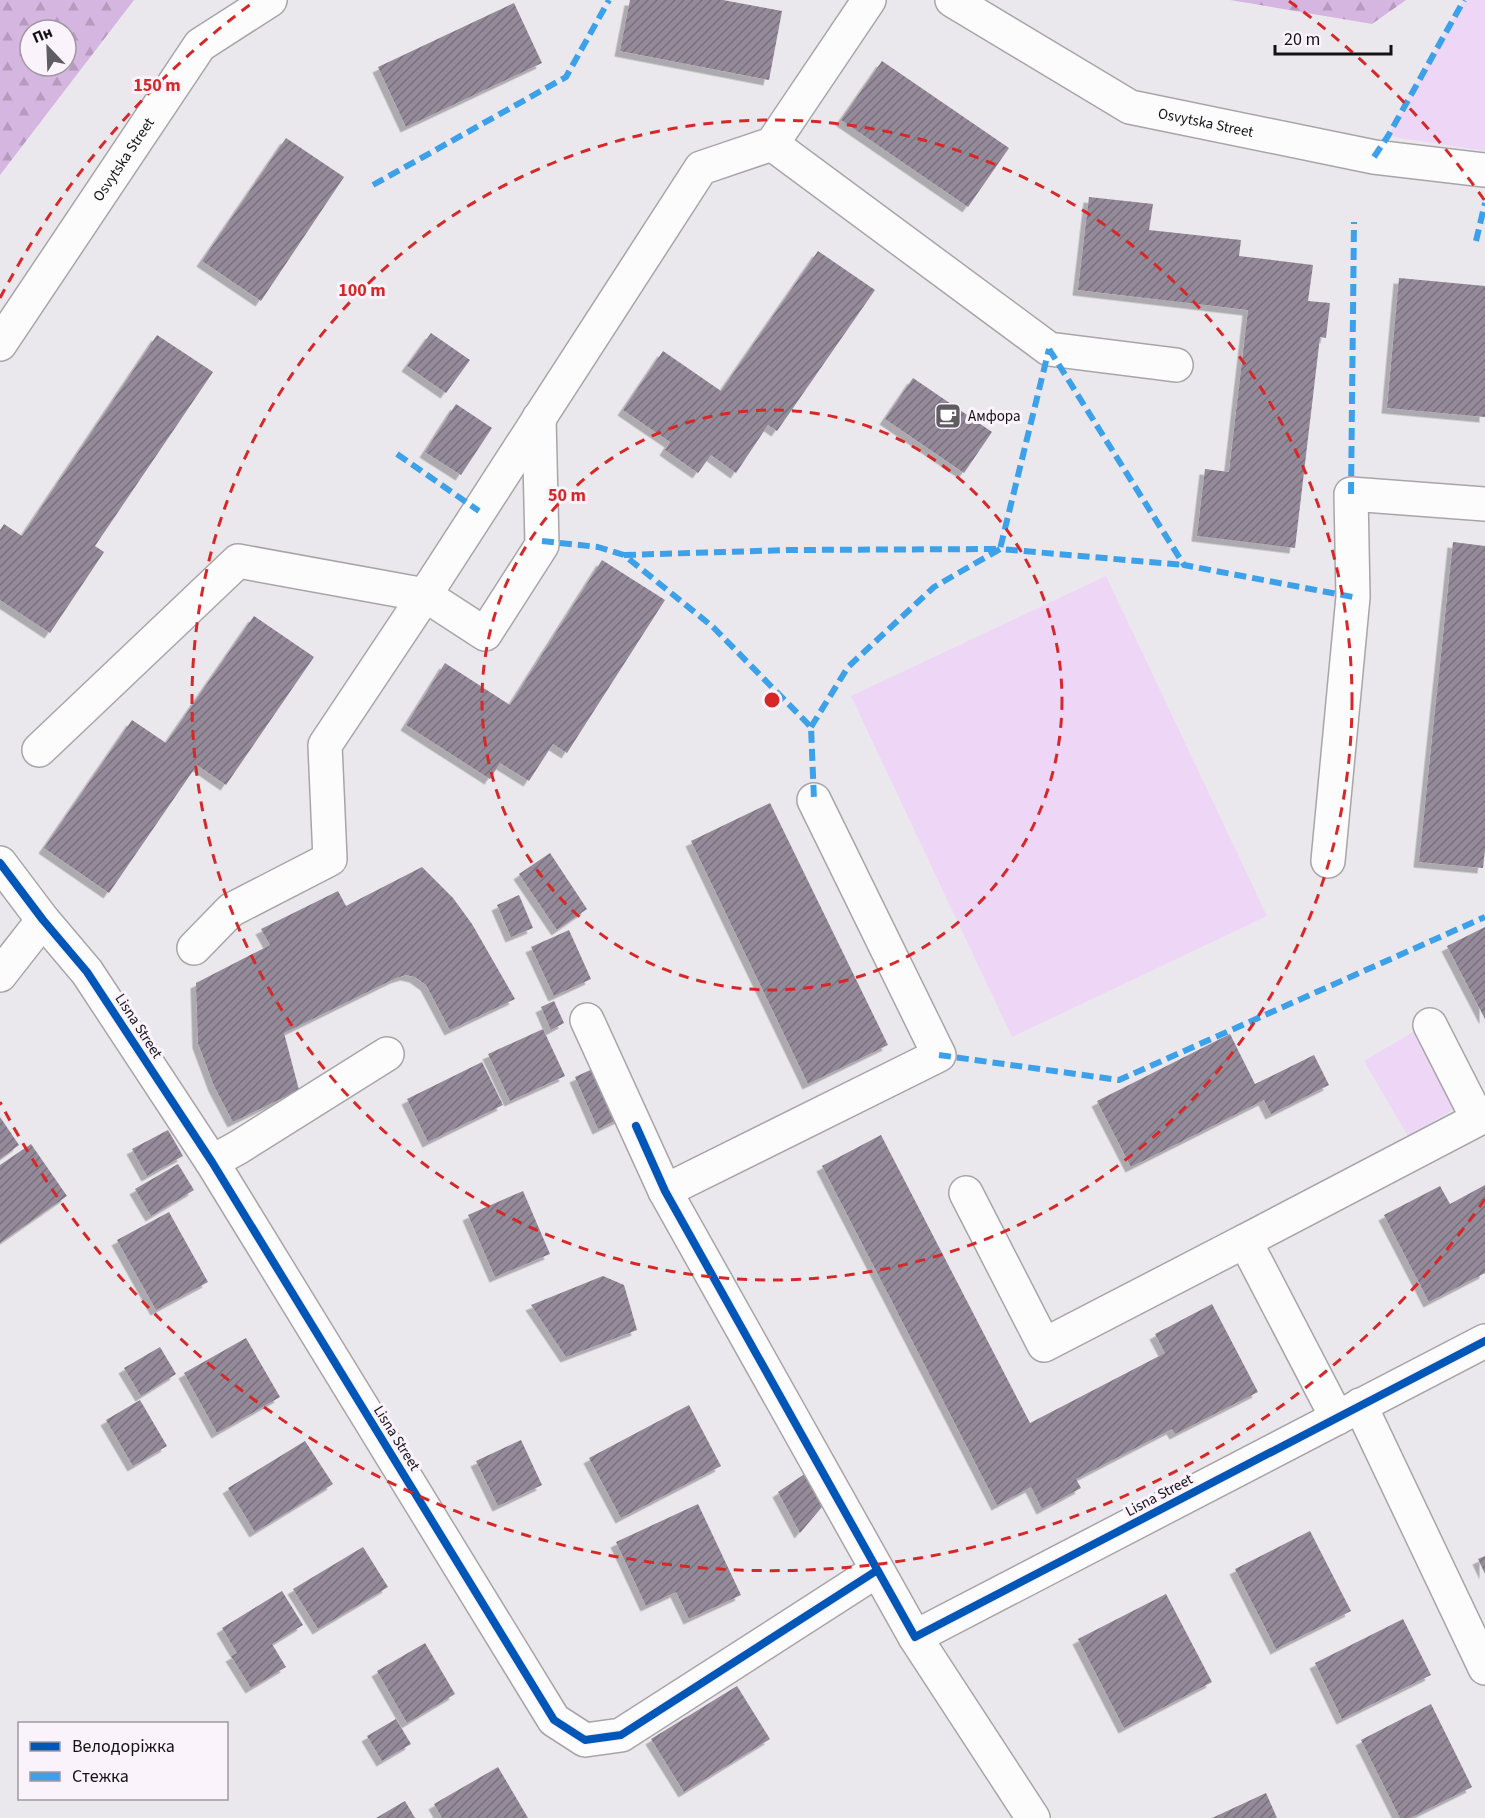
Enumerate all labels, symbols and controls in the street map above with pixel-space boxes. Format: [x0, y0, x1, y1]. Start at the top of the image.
north arrow [18, 18, 78, 78]
scale bar [1275, 18, 1390, 56]
text: Пн [29, 21, 56, 49]
text: 20 m [1284, 27, 1320, 52]
text: 150 m [133, 73, 181, 98]
street label: Osvytska Street [1156, 103, 1255, 143]
street label: Osvytska Street [88, 114, 160, 206]
text: 100 m [338, 278, 386, 303]
cafe icon: Амфора [933, 401, 963, 431]
place label: Амфора [968, 406, 1020, 427]
text: 50 m [548, 483, 586, 508]
centre of rings [762, 690, 782, 710]
street label: Lisna Street [110, 990, 167, 1063]
street label: Lisna Street [368, 1401, 425, 1475]
street label: Lisna Street [1122, 1469, 1197, 1522]
legend [18, 1722, 228, 1800]
text: Велодоріжка [72, 1734, 175, 1759]
text: Стежка [72, 1764, 129, 1789]

